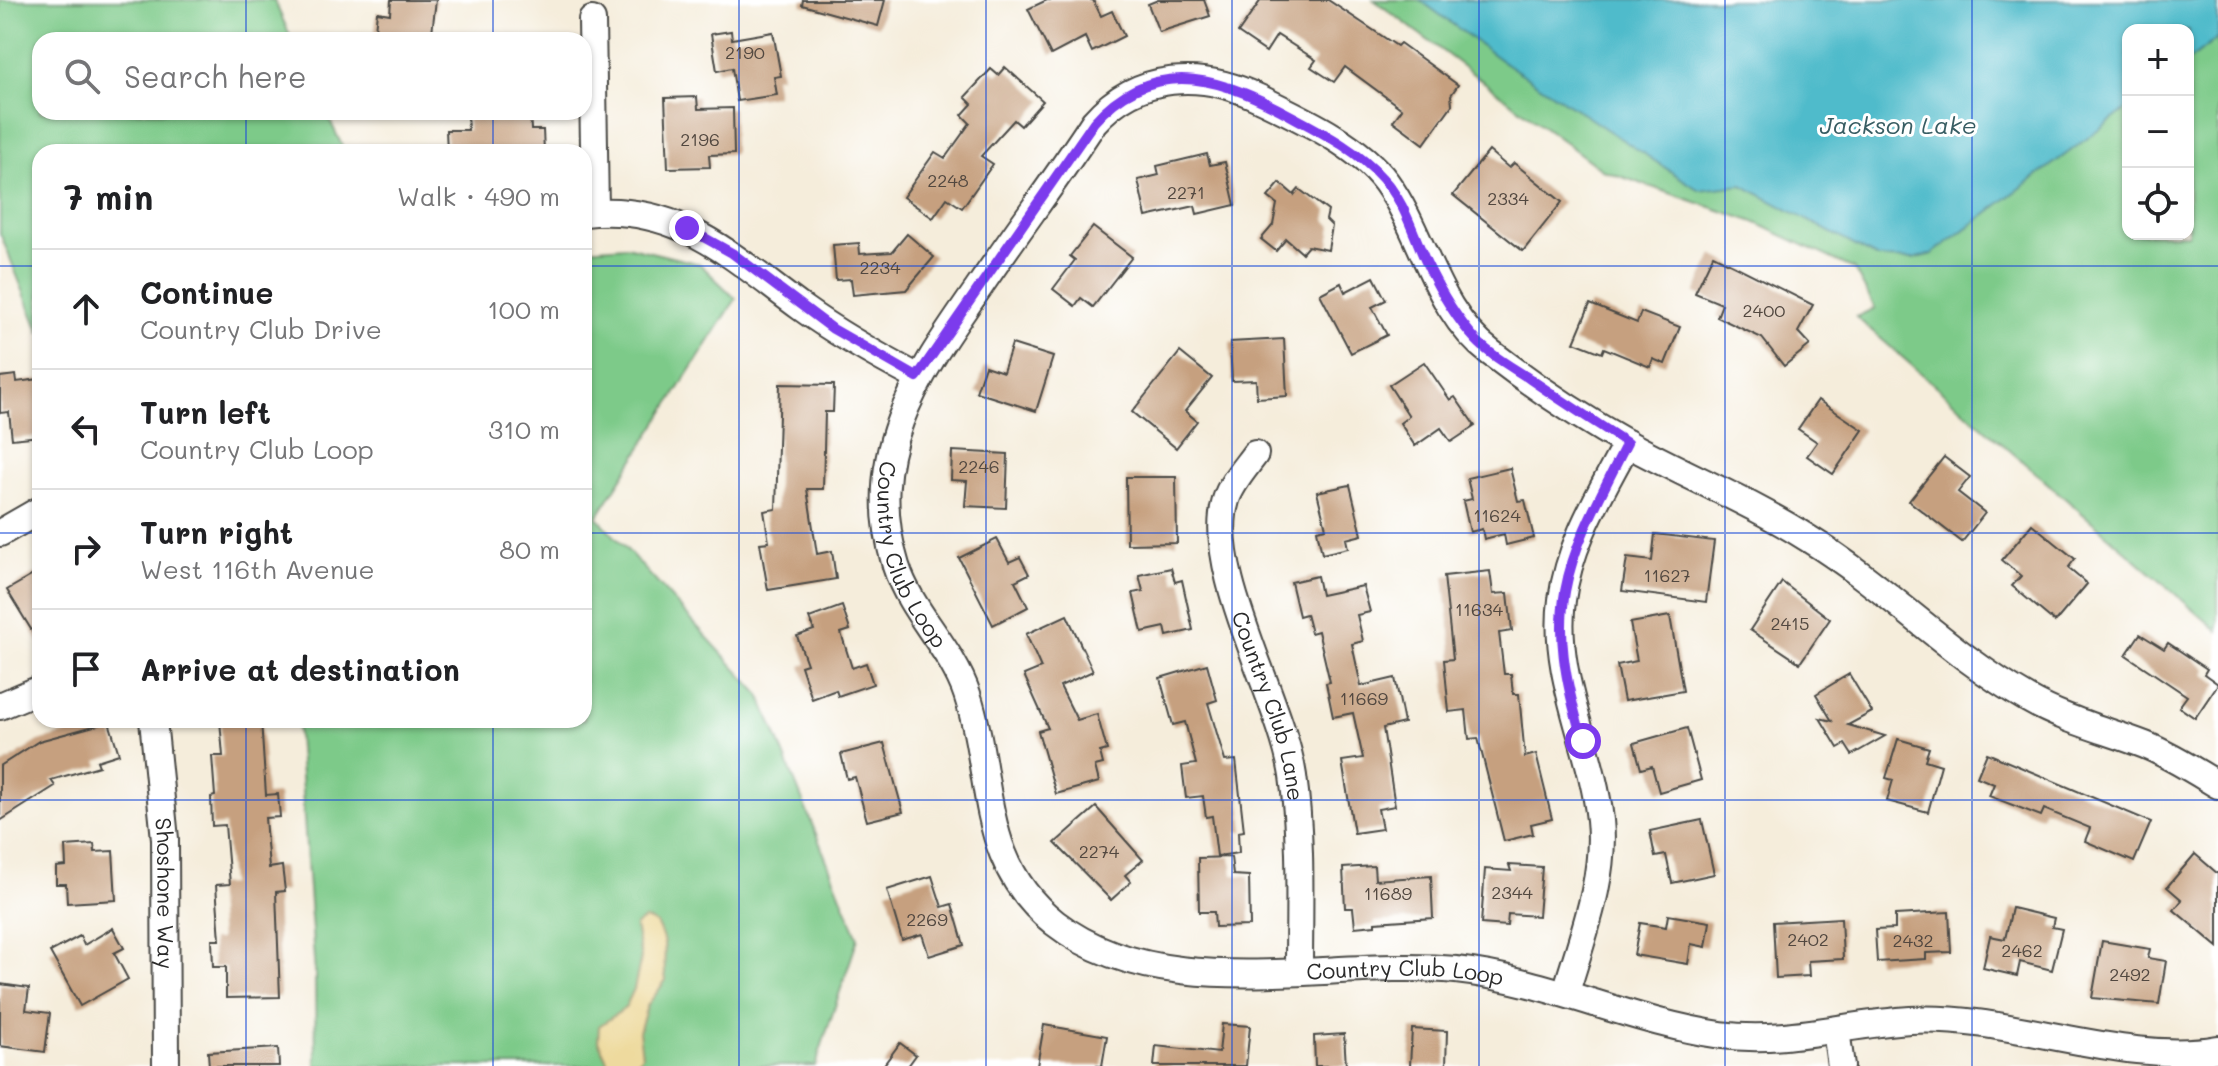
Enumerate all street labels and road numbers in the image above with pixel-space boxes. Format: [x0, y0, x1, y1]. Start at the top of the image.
street label: Country Club Loop [871, 459, 954, 653]
street label: Country Club Lane [1226, 607, 1311, 802]
street label: Shoshone Way [149, 816, 181, 969]
street label: Country Club Loop [1306, 953, 1506, 992]

